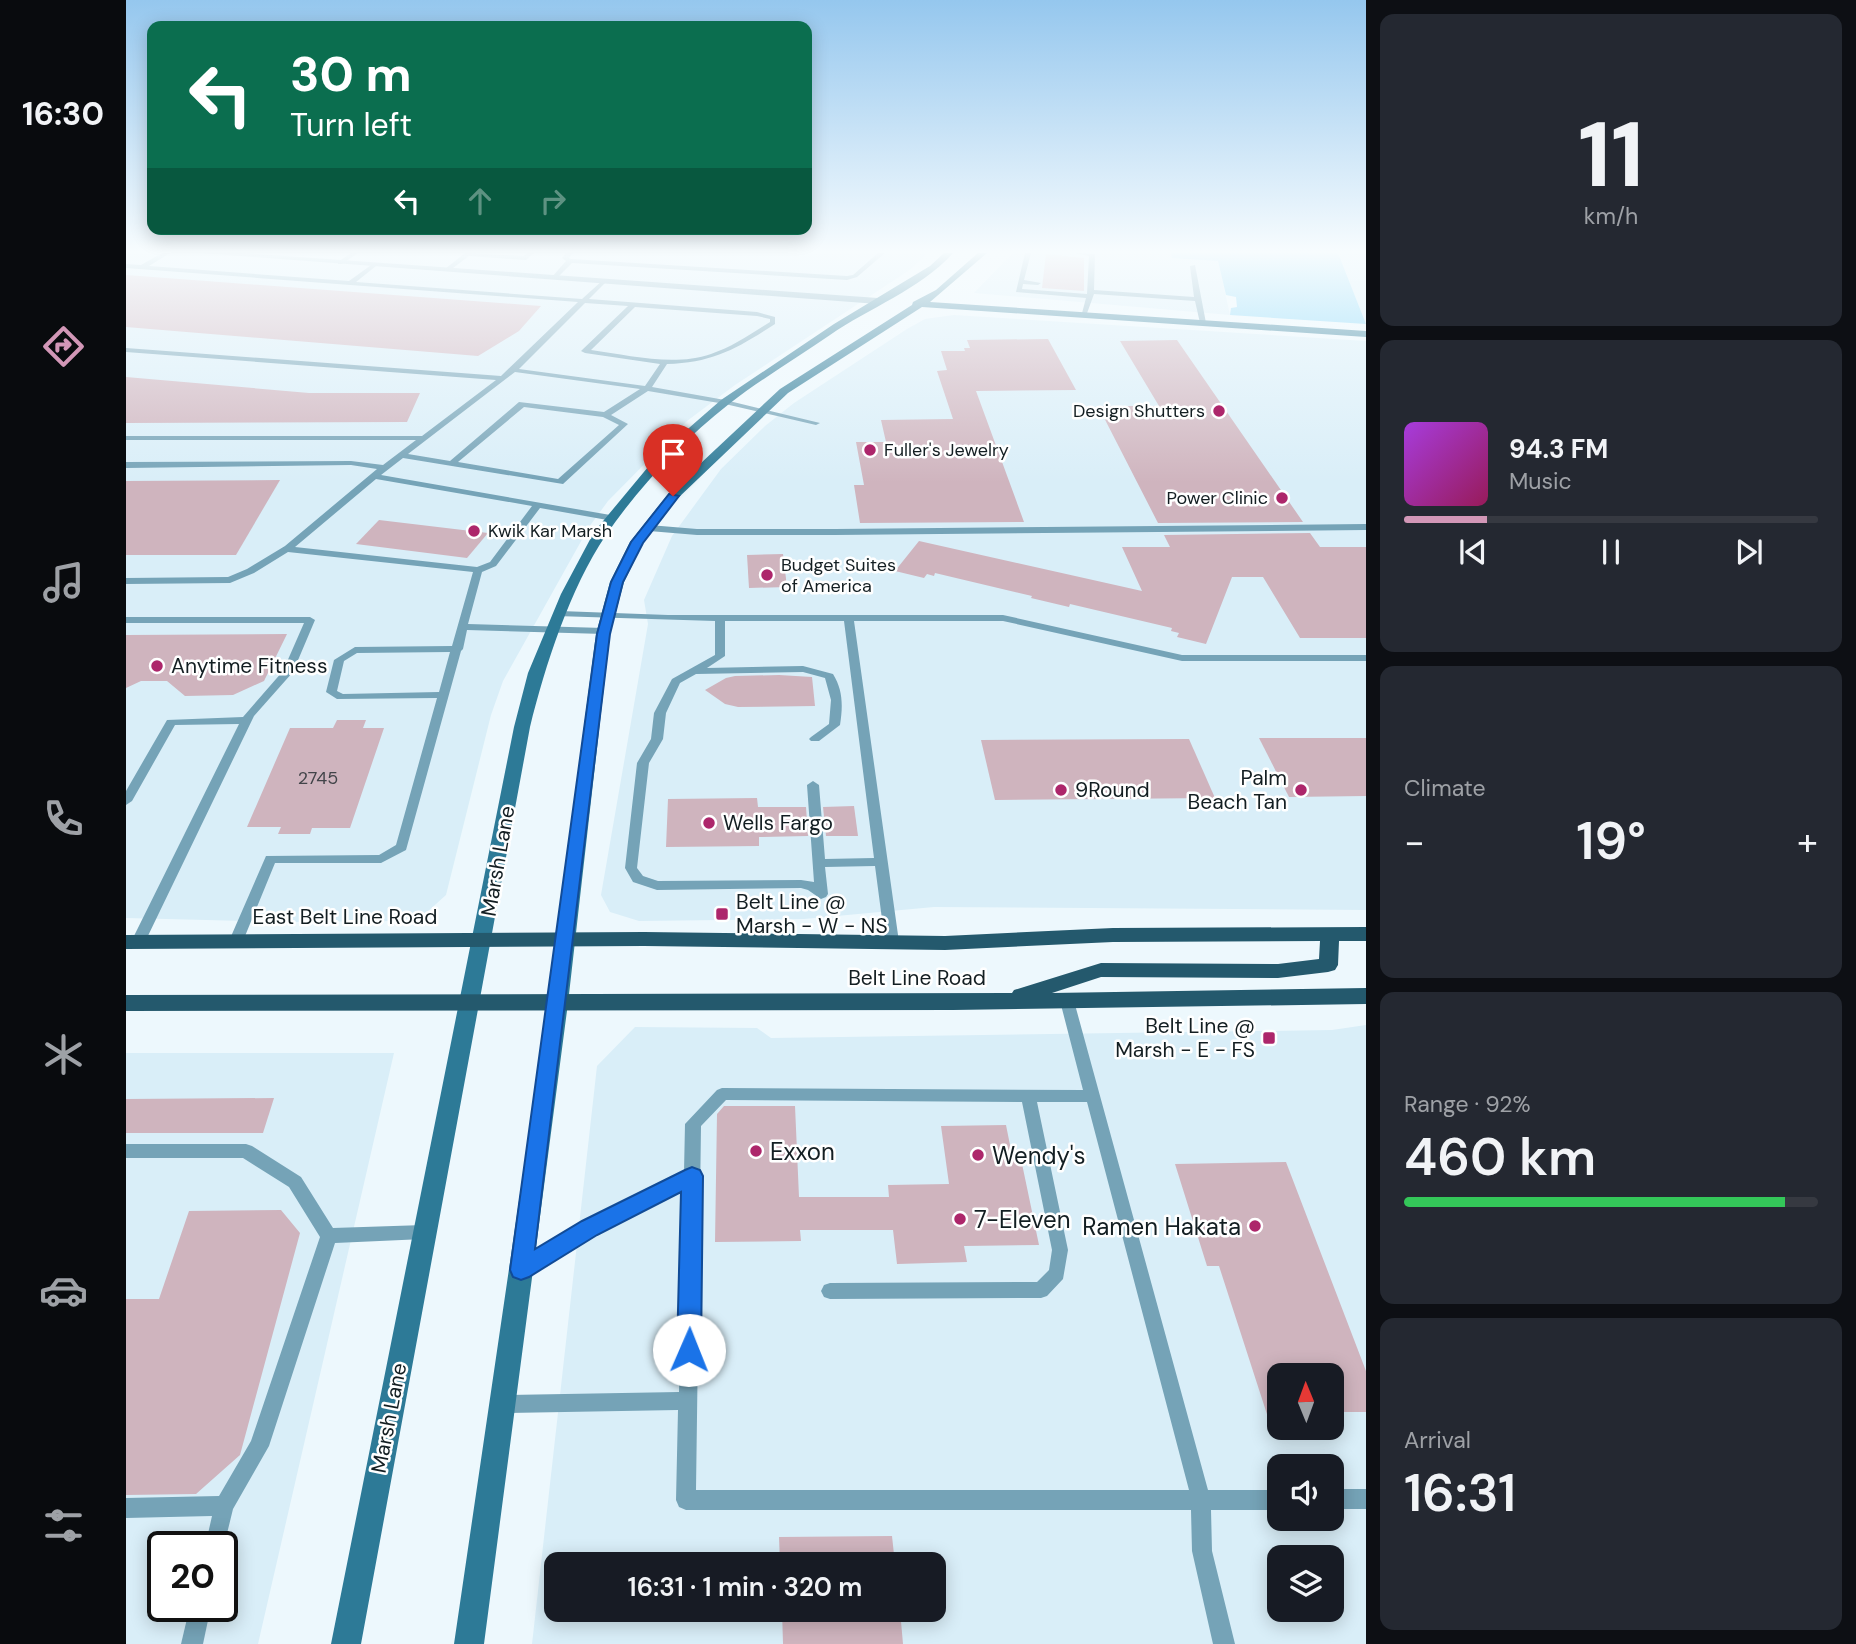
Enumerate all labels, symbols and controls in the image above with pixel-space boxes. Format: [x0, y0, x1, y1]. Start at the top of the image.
text: 30 m [290, 42, 412, 106]
icon: left [175, 49, 266, 140]
text: 16:30 [22, 93, 104, 135]
text: 11 [1578, 96, 1644, 214]
text: Turn left [290, 104, 412, 146]
icon: left [388, 182, 426, 220]
icon: ahead [461, 182, 499, 220]
icon: right [534, 182, 572, 220]
text: km/h [1584, 201, 1638, 231]
icon: directions [39, 322, 88, 371]
place label: Design Shutters [1073, 399, 1205, 423]
marker: Design Shutters [1211, 403, 1227, 419]
pin [643, 424, 703, 496]
text: 94.3 FM [1509, 432, 1608, 466]
icon: arrive [654, 435, 692, 473]
place label: Fuller's Jewelry [884, 438, 1009, 462]
marker: Fuller's Jewelry [862, 442, 878, 458]
text: Music [1509, 466, 1572, 496]
place label: Power Clinic [1166, 486, 1268, 510]
marker: Power Clinic [1274, 490, 1290, 506]
place label: Kwik Kar Marsh [488, 519, 612, 543]
marker: Kwik Kar Marsh [466, 523, 482, 539]
icon: previous [1454, 533, 1492, 571]
icon: pause [1592, 533, 1630, 571]
icon: next [1730, 533, 1768, 571]
place label: Budget Suites of America [781, 553, 896, 598]
icon: music [39, 558, 88, 607]
marker: Budget Suites of America [759, 567, 775, 583]
place label: Anytime Fitness [171, 652, 327, 680]
marker: Anytime Fitness [149, 658, 165, 674]
place label: Palm Beach Tan [1188, 764, 1287, 816]
house number: 2745 [298, 766, 338, 790]
text: Climate [1404, 773, 1486, 803]
place label: 9Round [1075, 776, 1150, 804]
marker: 9Round [1053, 782, 1069, 798]
marker: Palm Beach Tan [1293, 782, 1309, 798]
icon: phone [39, 794, 88, 843]
street label: Marsh Lane [475, 804, 521, 918]
text: 19° [1576, 807, 1646, 875]
place label: Wells Fargo [723, 809, 833, 837]
marker: Wells Fargo [701, 815, 717, 831]
text: − [1404, 817, 1425, 867]
text: + [1797, 817, 1818, 867]
place label: Belt Line @ Marsh - W - NS [736, 888, 888, 940]
street label: East Belt Line Road [253, 903, 437, 931]
marker: Belt Line @ Marsh - W - NS [714, 906, 730, 922]
street label: Belt Line Road [848, 964, 986, 992]
place label: Belt Line @ Marsh - E - FS [1115, 1012, 1255, 1064]
icon: climate [39, 1030, 88, 1079]
marker: Belt Line @ Marsh - E - FS [1261, 1030, 1277, 1046]
text: Range · 92% [1404, 1089, 1531, 1119]
text: 460 km [1404, 1123, 1596, 1191]
place label: Exxon [770, 1136, 835, 1167]
place label: Wendy's [992, 1140, 1086, 1171]
marker: Exxon [748, 1143, 764, 1159]
marker: Wendy's [970, 1147, 986, 1163]
place label: 7-Eleven [974, 1204, 1071, 1235]
marker: 7-Eleven [952, 1211, 968, 1227]
place label: Ramen Hakata [1082, 1211, 1241, 1242]
marker: Ramen Hakata [1247, 1218, 1263, 1234]
icon: car [39, 1266, 88, 1315]
position arrow [652, 1313, 726, 1387]
street label: Marsh Lane [365, 1361, 413, 1475]
north arrow [1267, 1363, 1344, 1440]
map controls [1267, 1363, 1344, 1622]
text: Arrival [1404, 1425, 1471, 1455]
button: sound [1267, 1454, 1344, 1531]
text: 16:31 [1404, 1459, 1516, 1527]
icon: filters [39, 1501, 88, 1550]
speed limit sign: 20 [147, 1531, 238, 1622]
button: layers [1267, 1545, 1344, 1622]
text: 16:31 · 1 min · 320 m [628, 1570, 862, 1604]

